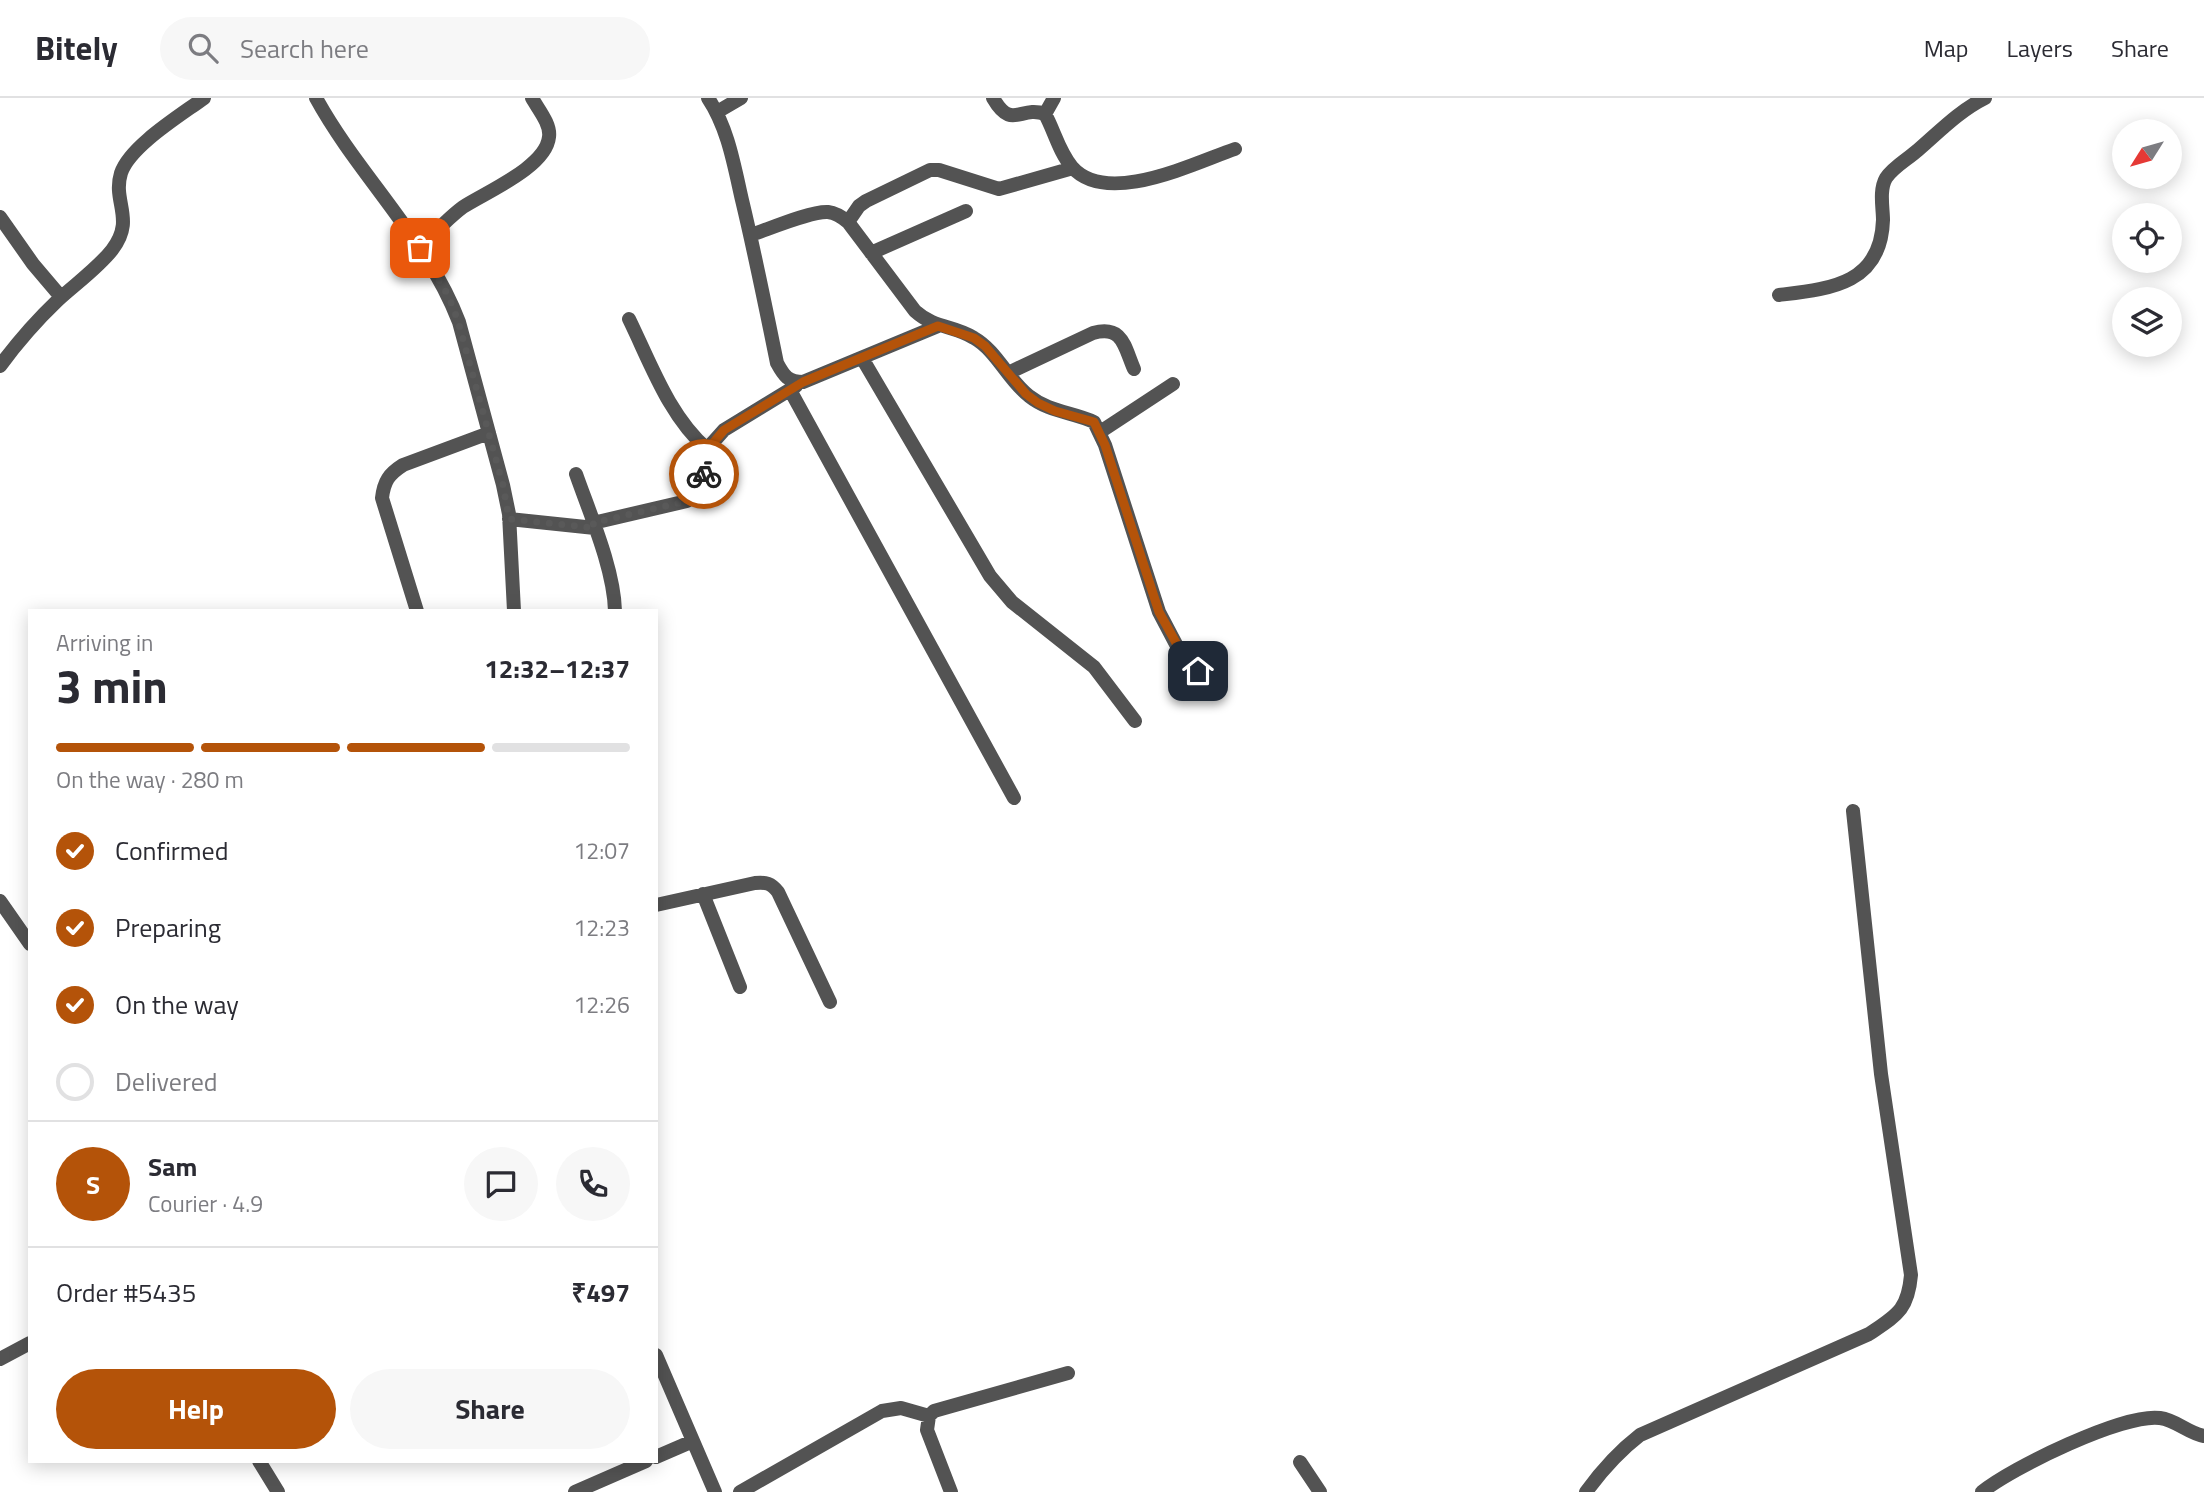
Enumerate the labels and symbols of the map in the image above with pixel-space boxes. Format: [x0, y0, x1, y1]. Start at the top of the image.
north arrow [2112, 119, 2182, 189]
pin [390, 218, 450, 278]
courier [669, 439, 739, 509]
pin [1168, 641, 1228, 701]

